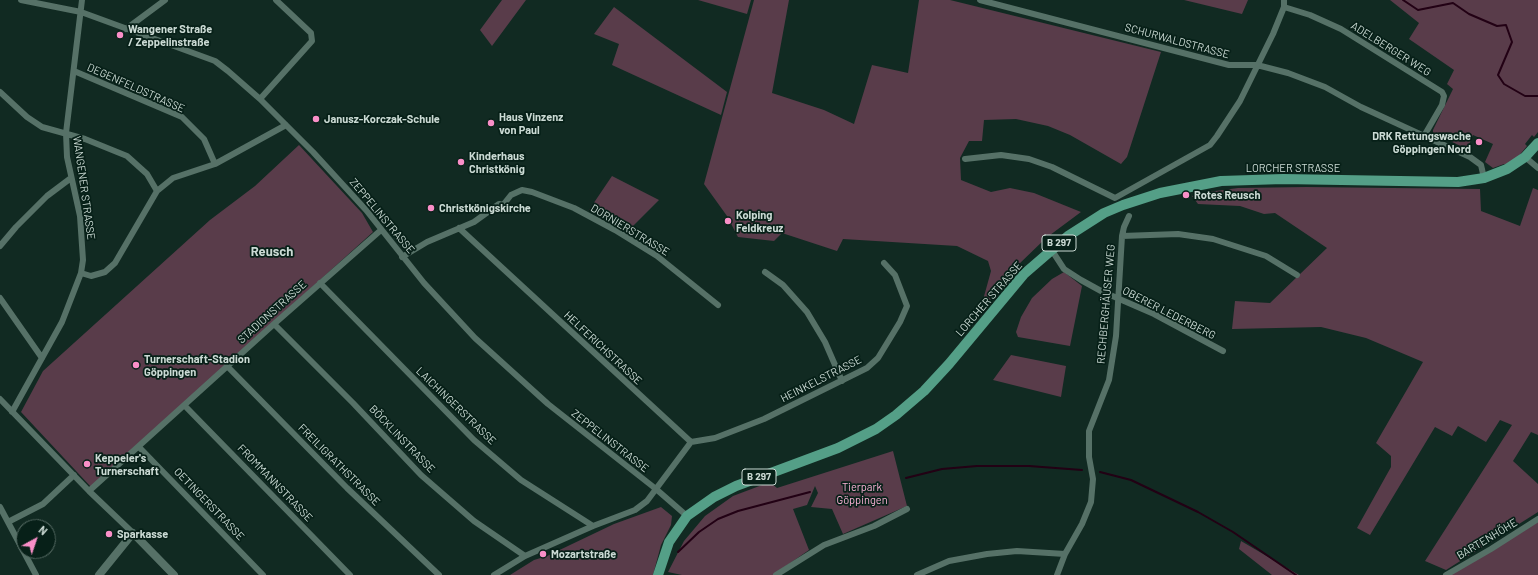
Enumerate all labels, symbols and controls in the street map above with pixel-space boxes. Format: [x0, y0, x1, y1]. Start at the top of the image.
street label: ADELBERGER WEG [1349, 19, 1433, 79]
street label: SCHURWALDSTRASSE [1123, 21, 1231, 61]
place label: Wangener Straße / Zeppelinstraße [128, 22, 212, 48]
marker: Wangener Straße / Zeppelinstraße [115, 30, 125, 40]
street label: DEGENFELDSTRASSE [85, 61, 187, 115]
place label: Haus Vinzenz von Paul [499, 110, 563, 136]
place label: Janusz-Korczak-Schule [324, 112, 440, 126]
marker: Janusz-Korczak-Schule [311, 114, 321, 124]
marker: Haus Vinzenz von Paul [486, 118, 496, 128]
place label: DRK Rettungswache Göppingen Nord [1372, 129, 1471, 155]
street label: WANGENER STRASSE [70, 135, 98, 241]
marker: DRK Rettungswache Göppingen Nord [1474, 137, 1484, 147]
place label: Kinderhaus Christkönig [469, 149, 525, 175]
marker: Kinderhaus Christkönig [456, 157, 466, 167]
street label: LORCHER STRASSE [1246, 161, 1340, 175]
street label: ZEPPELINSTRASSE [347, 176, 417, 256]
place label: Rotes Reusch [1194, 188, 1261, 202]
marker: Rotes Reusch [1181, 190, 1191, 200]
place label: Christkönigskirche [439, 201, 531, 215]
street label: DORNIERSTRASSE [588, 201, 672, 259]
marker: Christkönigskirche [426, 203, 436, 213]
place label: Kolping Feldkreuz [736, 208, 783, 234]
marker: Kolping Feldkreuz [723, 216, 733, 226]
road number: B 297 [1042, 235, 1076, 251]
district label: Reusch [251, 244, 293, 260]
street label: RECHBERGHÄUSER WEG [1094, 244, 1118, 364]
street label: LORCHER STRASSE [953, 259, 1025, 339]
street label: STADIONSTRASSE [235, 278, 309, 346]
street label: OBERER LEDERBERG [1120, 284, 1218, 342]
street label: HELFERICHSTRASSE [561, 308, 645, 388]
place label: Turnerschaft-Stadion Göppingen [144, 352, 250, 378]
street label: HEINKELSTRASSE [778, 353, 864, 405]
marker: Turnerschaft-Stadion Göppingen [131, 360, 141, 370]
street label: LAICHINGERSTRASSE [413, 364, 499, 448]
street label: BÖCKLINSTRASSE [366, 402, 438, 476]
street label: ZEPPELINSTRASSE [569, 407, 651, 475]
street label: FREILIGRATHSTRASSE [295, 421, 383, 509]
street label: FROMMANNSTRASSE [235, 442, 315, 524]
place label: Keppeler's Turnerschaft [95, 451, 159, 477]
marker: Keppeler's Turnerschaft [82, 459, 92, 469]
street label: OETINGERSTRASSE [171, 465, 247, 543]
road number: B 297 [742, 469, 776, 485]
park label: Tierpark Göppingen [836, 480, 888, 506]
street label: BARTENHÖHE [1454, 516, 1520, 562]
north arrow [16, 519, 56, 559]
text: N [36, 523, 50, 538]
place label: Sparkasse [117, 527, 168, 541]
marker: Sparkasse [104, 529, 114, 539]
place label: Mozartstraße [551, 547, 616, 561]
marker: Mozartstraße [538, 549, 548, 559]

